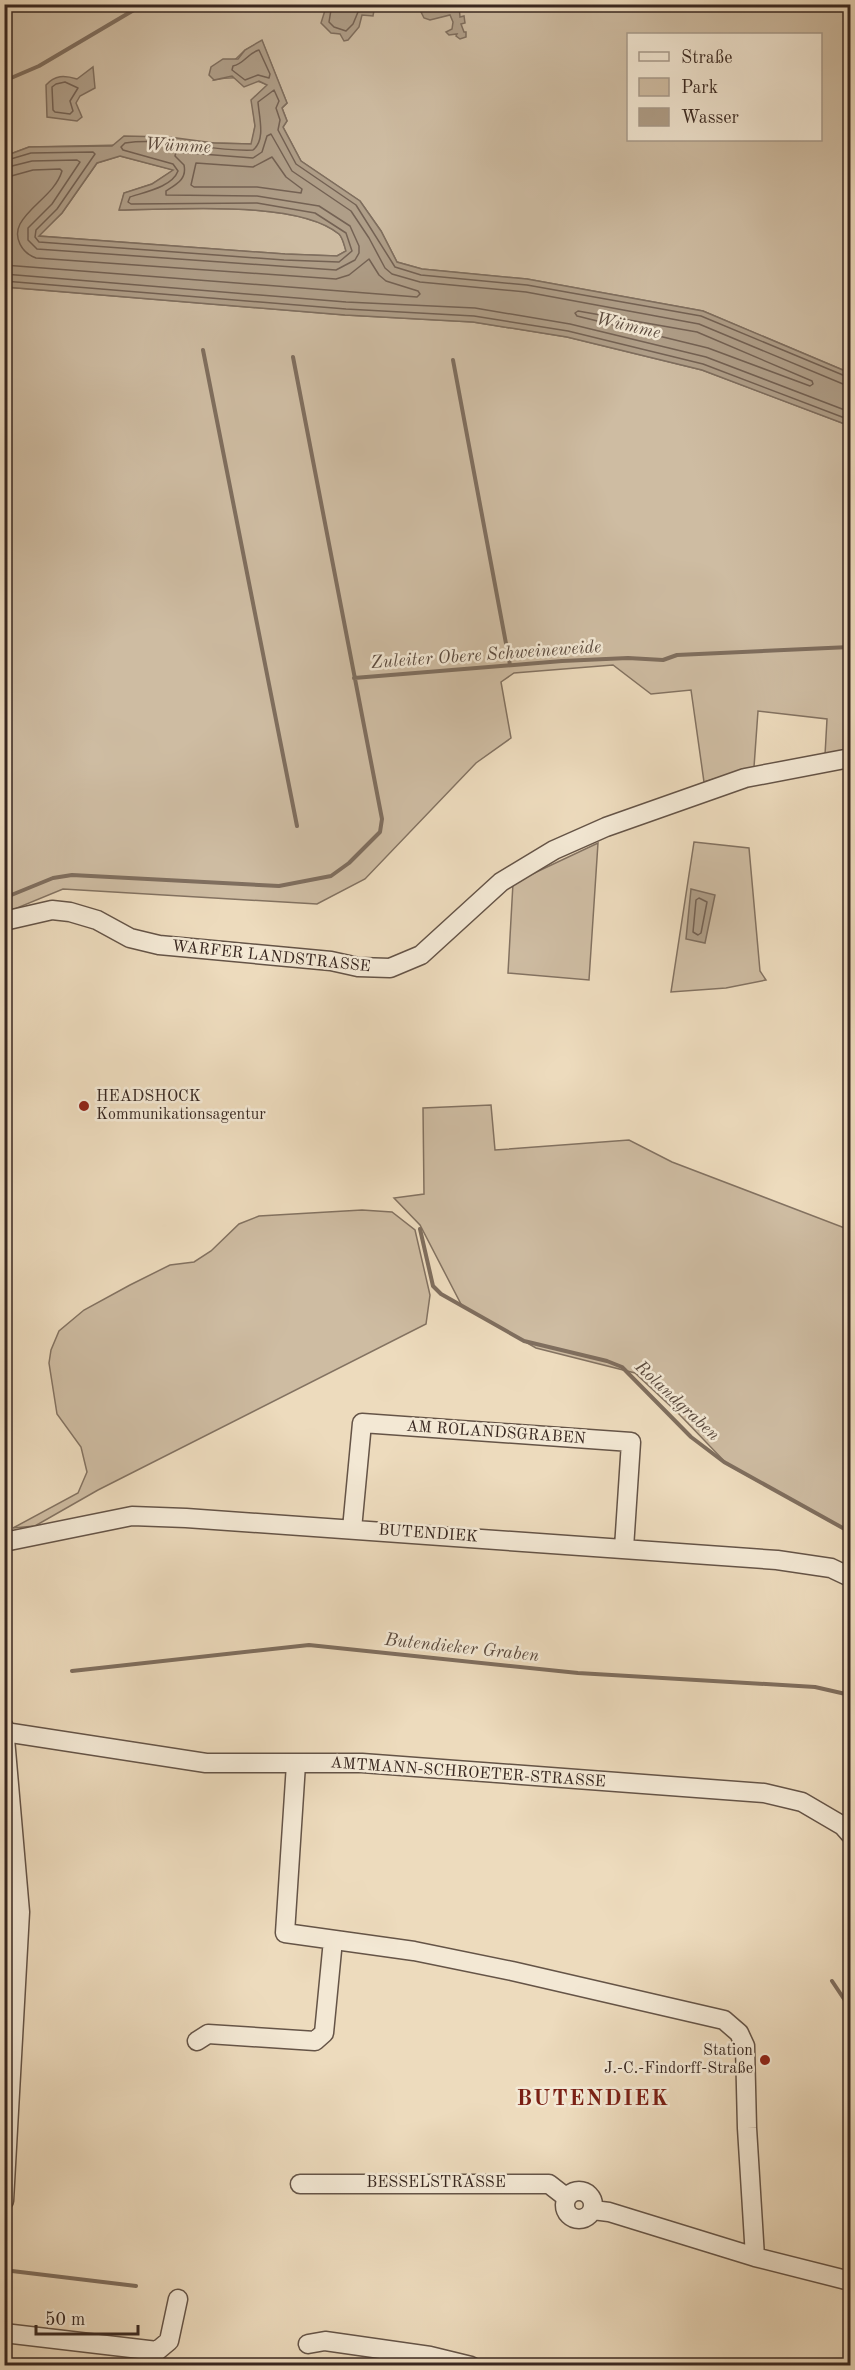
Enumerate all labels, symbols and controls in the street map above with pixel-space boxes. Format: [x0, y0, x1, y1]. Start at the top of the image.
legend [627, 33, 822, 141]
text: Straße [681, 49, 732, 67]
text: Park [681, 79, 718, 97]
text: Wasser [681, 109, 740, 127]
water label: Wümme [145, 135, 211, 157]
water label: Wümme [594, 310, 662, 342]
water label: Zuleiter Obere Schweineweide [370, 638, 602, 672]
street label: WARFER LANDSTRASSE [171, 939, 371, 975]
place label: HEADSHOCK Kommunikationsagentur [96, 1089, 266, 1123]
marker: HEADSHOCK Kommunikationsagentur [77, 1099, 91, 1113]
water label: Rolandgraben [631, 1357, 723, 1445]
street label: AM ROLANDSGRABEN [406, 1419, 586, 1447]
street label: BUTENDIEK [378, 1523, 478, 1545]
water label: Butendieker Graben [383, 1631, 540, 1665]
street label: AMTMANN-SCHROETER-STRASSE [330, 1755, 606, 1791]
place label: Station J.-C.-Findorff-Straße [604, 2043, 753, 2077]
marker: Station J.-C.-Findorff-Straße [758, 2053, 772, 2067]
district label: BUTENDIEK [517, 2088, 669, 2110]
street label: BESSELSTRASSE [366, 2175, 506, 2191]
scale bar [36, 2298, 138, 2336]
text: 50 m [45, 2311, 85, 2329]

